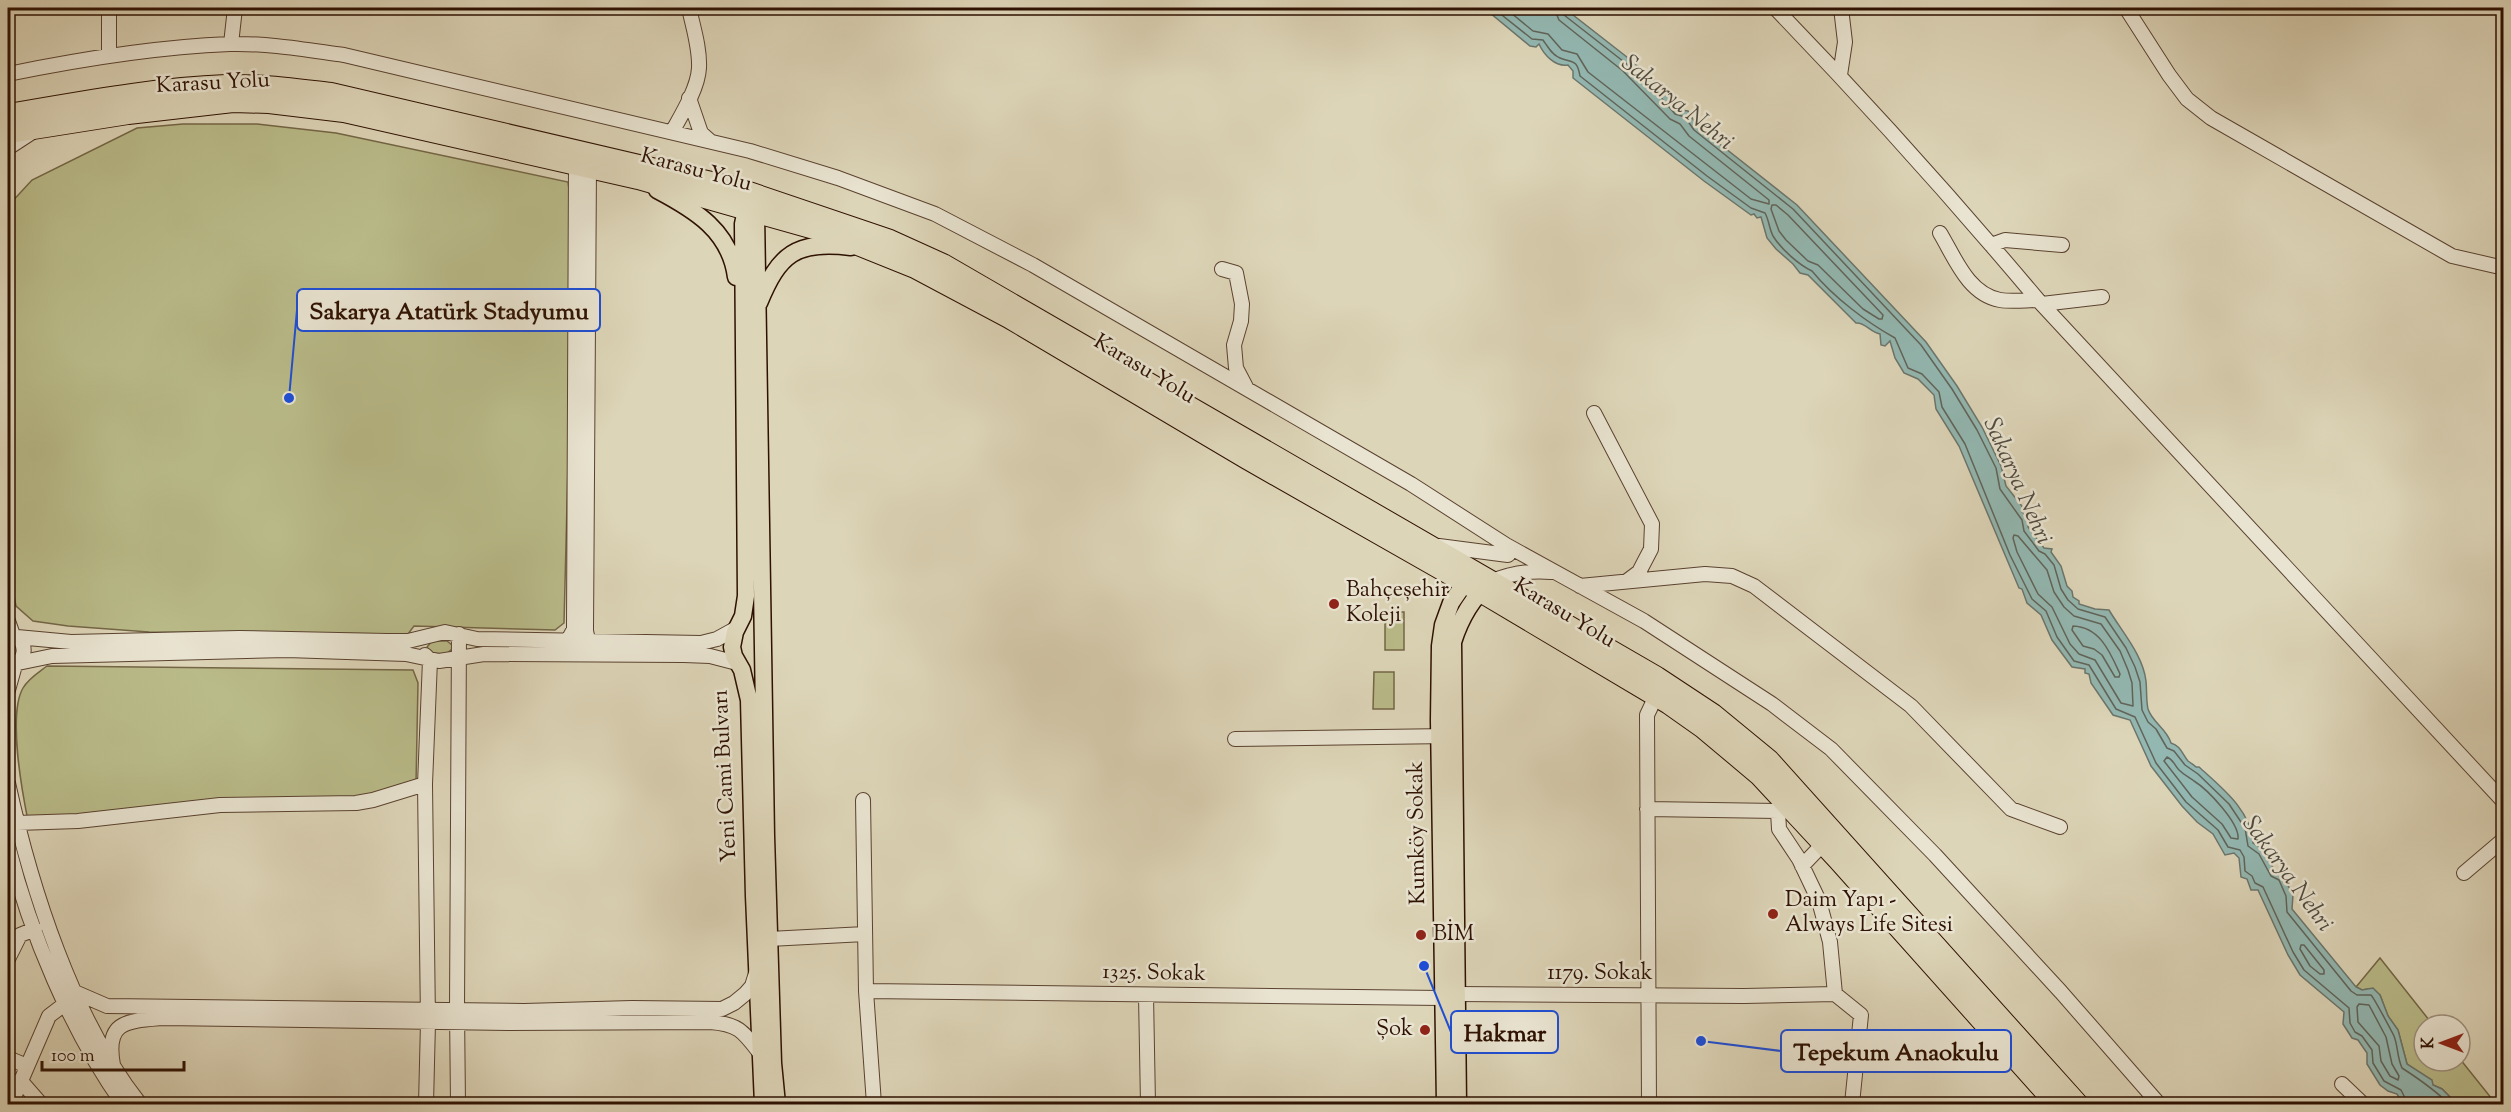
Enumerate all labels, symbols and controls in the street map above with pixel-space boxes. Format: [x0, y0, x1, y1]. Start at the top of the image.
water label: Sakarya Nehri [1614, 47, 1740, 159]
street label: Karasu Yolu [155, 65, 271, 103]
street label: Karasu Yolu [637, 141, 756, 201]
callout: Sakarya Atatürk Stadyumu [297, 289, 600, 331]
text: Sakarya Atatürk Stadyumu [309, 296, 589, 330]
street label: Karasu Yolu [1087, 327, 1201, 413]
water label: Sakarya Nehri [1974, 412, 2060, 550]
street label: Karasu Yolu [1507, 571, 1621, 657]
place label: Bahçeşehir Koleji [1346, 575, 1449, 632]
marker: Bahçeşehir Koleji [1327, 597, 1341, 611]
street label: Yeni Cami Bulvarı [706, 689, 746, 863]
street label: Kumköy Sokak [1401, 761, 1435, 905]
water label: Sakarya Nehri [2233, 809, 2341, 939]
place label: Daim Yapı - Always Life Sitesi [1785, 885, 1953, 942]
marker: Daim Yapı - Always Life Sitesi [1766, 907, 1780, 921]
place label: BİM [1433, 919, 1474, 951]
marker: BİM [1414, 928, 1428, 942]
street label: 1325. Sokak [1102, 957, 1206, 991]
street label: 1179. Sokak [1547, 958, 1653, 990]
callout: Hakmar [1451, 1011, 1558, 1053]
north arrow [2412, 1013, 2472, 1073]
place label: Şok [1376, 1014, 1413, 1046]
text: Hakmar [1464, 1018, 1547, 1052]
marker: Şok [1418, 1023, 1432, 1037]
callout: Tepekum Anaokulu [1781, 1030, 2011, 1072]
scale bar [42, 1034, 184, 1072]
text: Tepekum Anaokulu [1793, 1037, 1999, 1071]
text: K [2418, 1037, 2441, 1049]
text: 100 m [51, 1044, 95, 1070]

